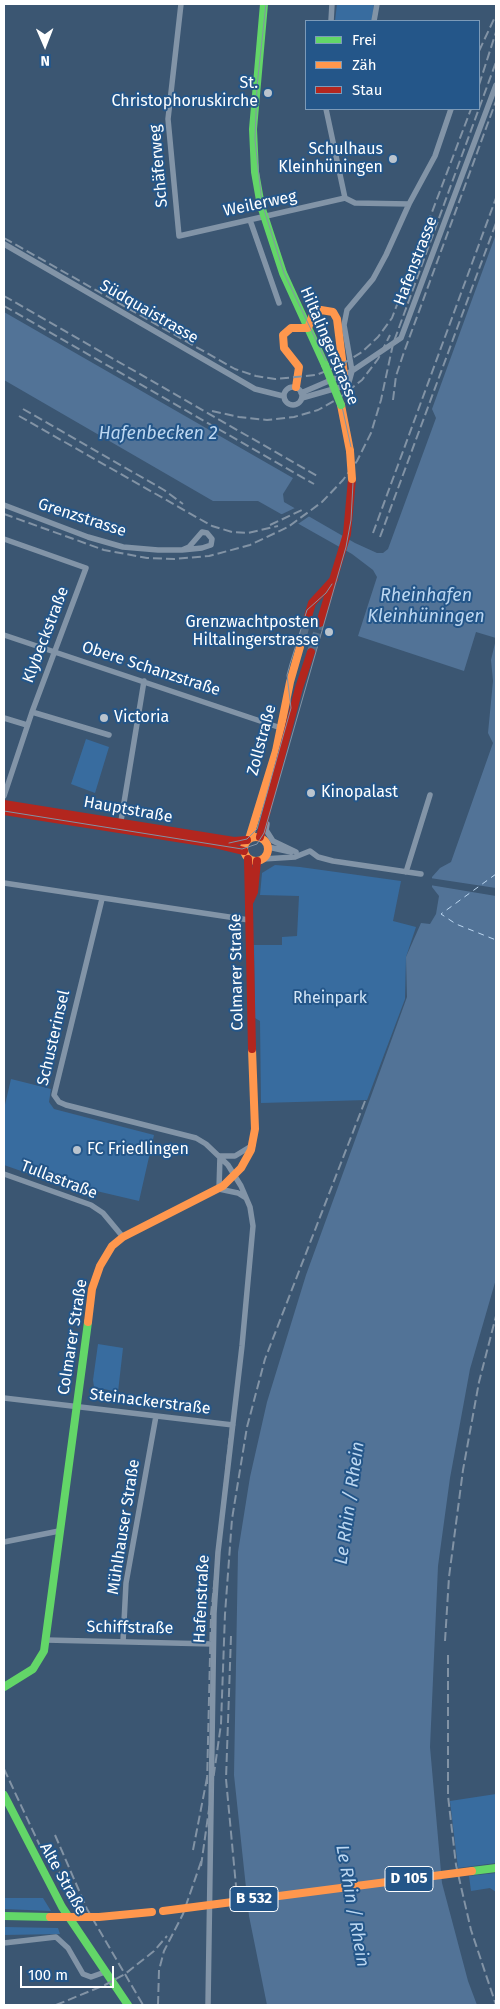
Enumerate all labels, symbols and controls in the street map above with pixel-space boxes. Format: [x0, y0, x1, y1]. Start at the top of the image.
north arrow [20, 20, 70, 70]
legend [305, 20, 480, 110]
text: Frei [352, 31, 377, 49]
text: N [40, 52, 50, 69]
text: Zäh [352, 56, 377, 74]
place label: St. Christophoruskirche [111, 74, 258, 112]
text: Stau [352, 81, 382, 99]
marker: St. Christophoruskirche [262, 87, 274, 99]
street label: Schäferweg [146, 124, 172, 208]
place label: Schulhaus Kleinhüningen [278, 140, 383, 178]
marker: Schulhaus Kleinhüningen [387, 153, 399, 165]
street label: Weilerweg [222, 187, 298, 221]
street label: Hafenstrasse [390, 214, 442, 308]
street label: Südquaistrasse [96, 276, 202, 348]
street label: Hiltalingerstrasse [295, 284, 363, 408]
water label: Hafenbecken 2 [98, 423, 218, 445]
street label: Grenzstrasse [35, 495, 129, 541]
street label: Klybeckstraße [19, 584, 73, 686]
water label: Rheinhafen Kleinhüningen [367, 585, 485, 628]
place label: Grenzwachtposten Hiltalingerstrasse [185, 613, 319, 651]
marker: Grenzwachtposten Hiltalingerstrasse [323, 626, 335, 638]
street label: Obere Schanzstraße [79, 638, 223, 700]
street label: Zollstraße [243, 703, 281, 777]
place label: Victoria [114, 708, 169, 728]
marker: Victoria [98, 712, 110, 724]
place label: Kinopalast [321, 783, 398, 803]
marker: Kinopalast [305, 787, 317, 799]
street label: Hauptstraße [82, 793, 174, 827]
street label: Colmarer Straße [226, 913, 248, 1031]
street label: Schusterinsel [34, 988, 74, 1088]
park label: Rheinpark [293, 989, 367, 1009]
place label: FC Friedlingen [87, 1140, 189, 1160]
marker: FC Friedlingen [71, 1144, 83, 1156]
street label: Tullastraße [18, 1157, 100, 1203]
street label: Colmarer Straße [54, 1278, 92, 1396]
street label: Steinackerstraße [88, 1385, 212, 1419]
water label: Le Rhin / Rhein [331, 1440, 369, 1566]
street label: Mühlhauser Straße [104, 1458, 144, 1596]
street label: Hafenstraße [190, 1554, 214, 1644]
street label: Schiffstraße [87, 1618, 173, 1638]
street label: Alte Straße [35, 1840, 91, 1918]
water label: Le Rhin / Rhein [331, 1843, 373, 1969]
road number: D 105 [385, 1866, 433, 1892]
road number: B 532 [230, 1886, 278, 1912]
scale bar [22, 1956, 116, 1988]
text: 100 m [28, 1966, 68, 1984]

